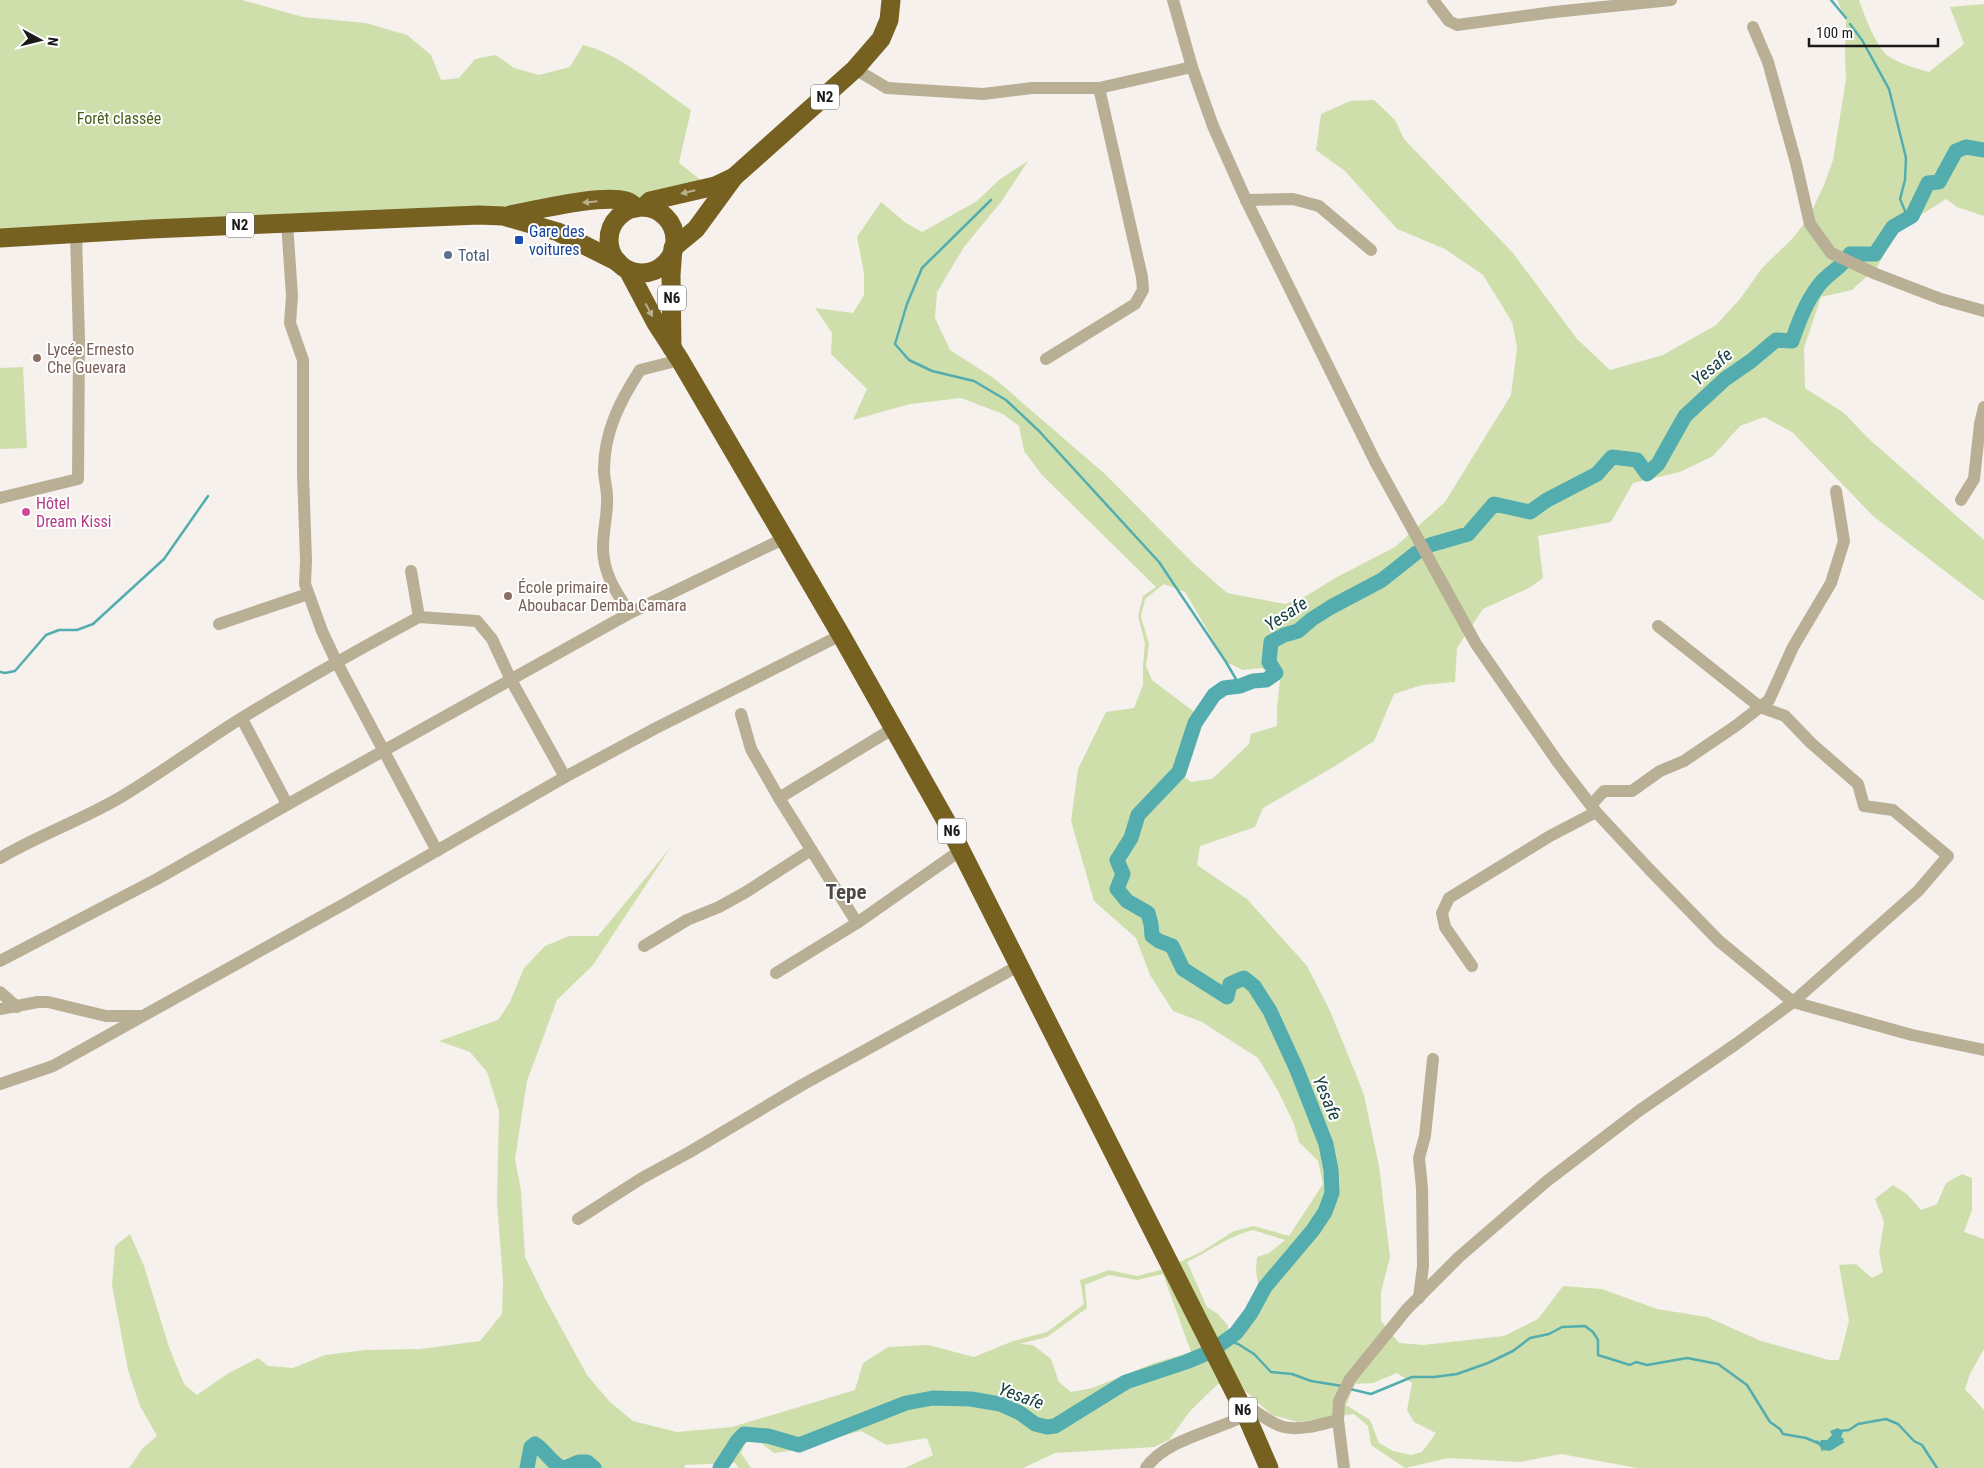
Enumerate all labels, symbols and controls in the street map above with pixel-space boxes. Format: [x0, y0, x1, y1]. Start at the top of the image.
north arrow [15, 15, 65, 65]
scale bar [1809, 15, 1938, 47]
text: 100 m [1816, 24, 1853, 42]
text: N [44, 36, 61, 47]
road number: N2 [811, 84, 839, 110]
park label: Forêt classée [77, 109, 161, 128]
one-way arrow [680, 188, 695, 196]
one-way arrow [581, 198, 597, 206]
road number: N2 [226, 212, 254, 238]
place label: Gare des voitures [529, 222, 585, 259]
marker: Gare des voitures [513, 234, 525, 246]
place label: Total [458, 246, 490, 265]
marker: Total [442, 249, 454, 261]
road number: N6 [658, 286, 686, 310]
one-way arrow [645, 303, 653, 317]
place label: Lycée Ernesto Che Guevara [47, 340, 134, 377]
water label: Yesafe [1687, 344, 1736, 390]
marker: Lycée Ernesto Che Guevara [31, 352, 43, 364]
place label: Hôtel Dream Kissi [36, 494, 111, 531]
marker: Hôtel Dream Kissi [20, 506, 32, 518]
place label: École primaire Aboubacar Demba Camara [518, 578, 687, 615]
marker: École primaire Aboubacar Demba Camara [502, 590, 514, 602]
water label: Yesafe [1260, 592, 1311, 635]
road number: N6 [938, 818, 966, 844]
district label: Tepe [826, 880, 866, 904]
water label: Yesafe [1309, 1072, 1346, 1123]
water label: Yesafe [996, 1378, 1047, 1413]
road number: N6 [1229, 1398, 1257, 1422]

